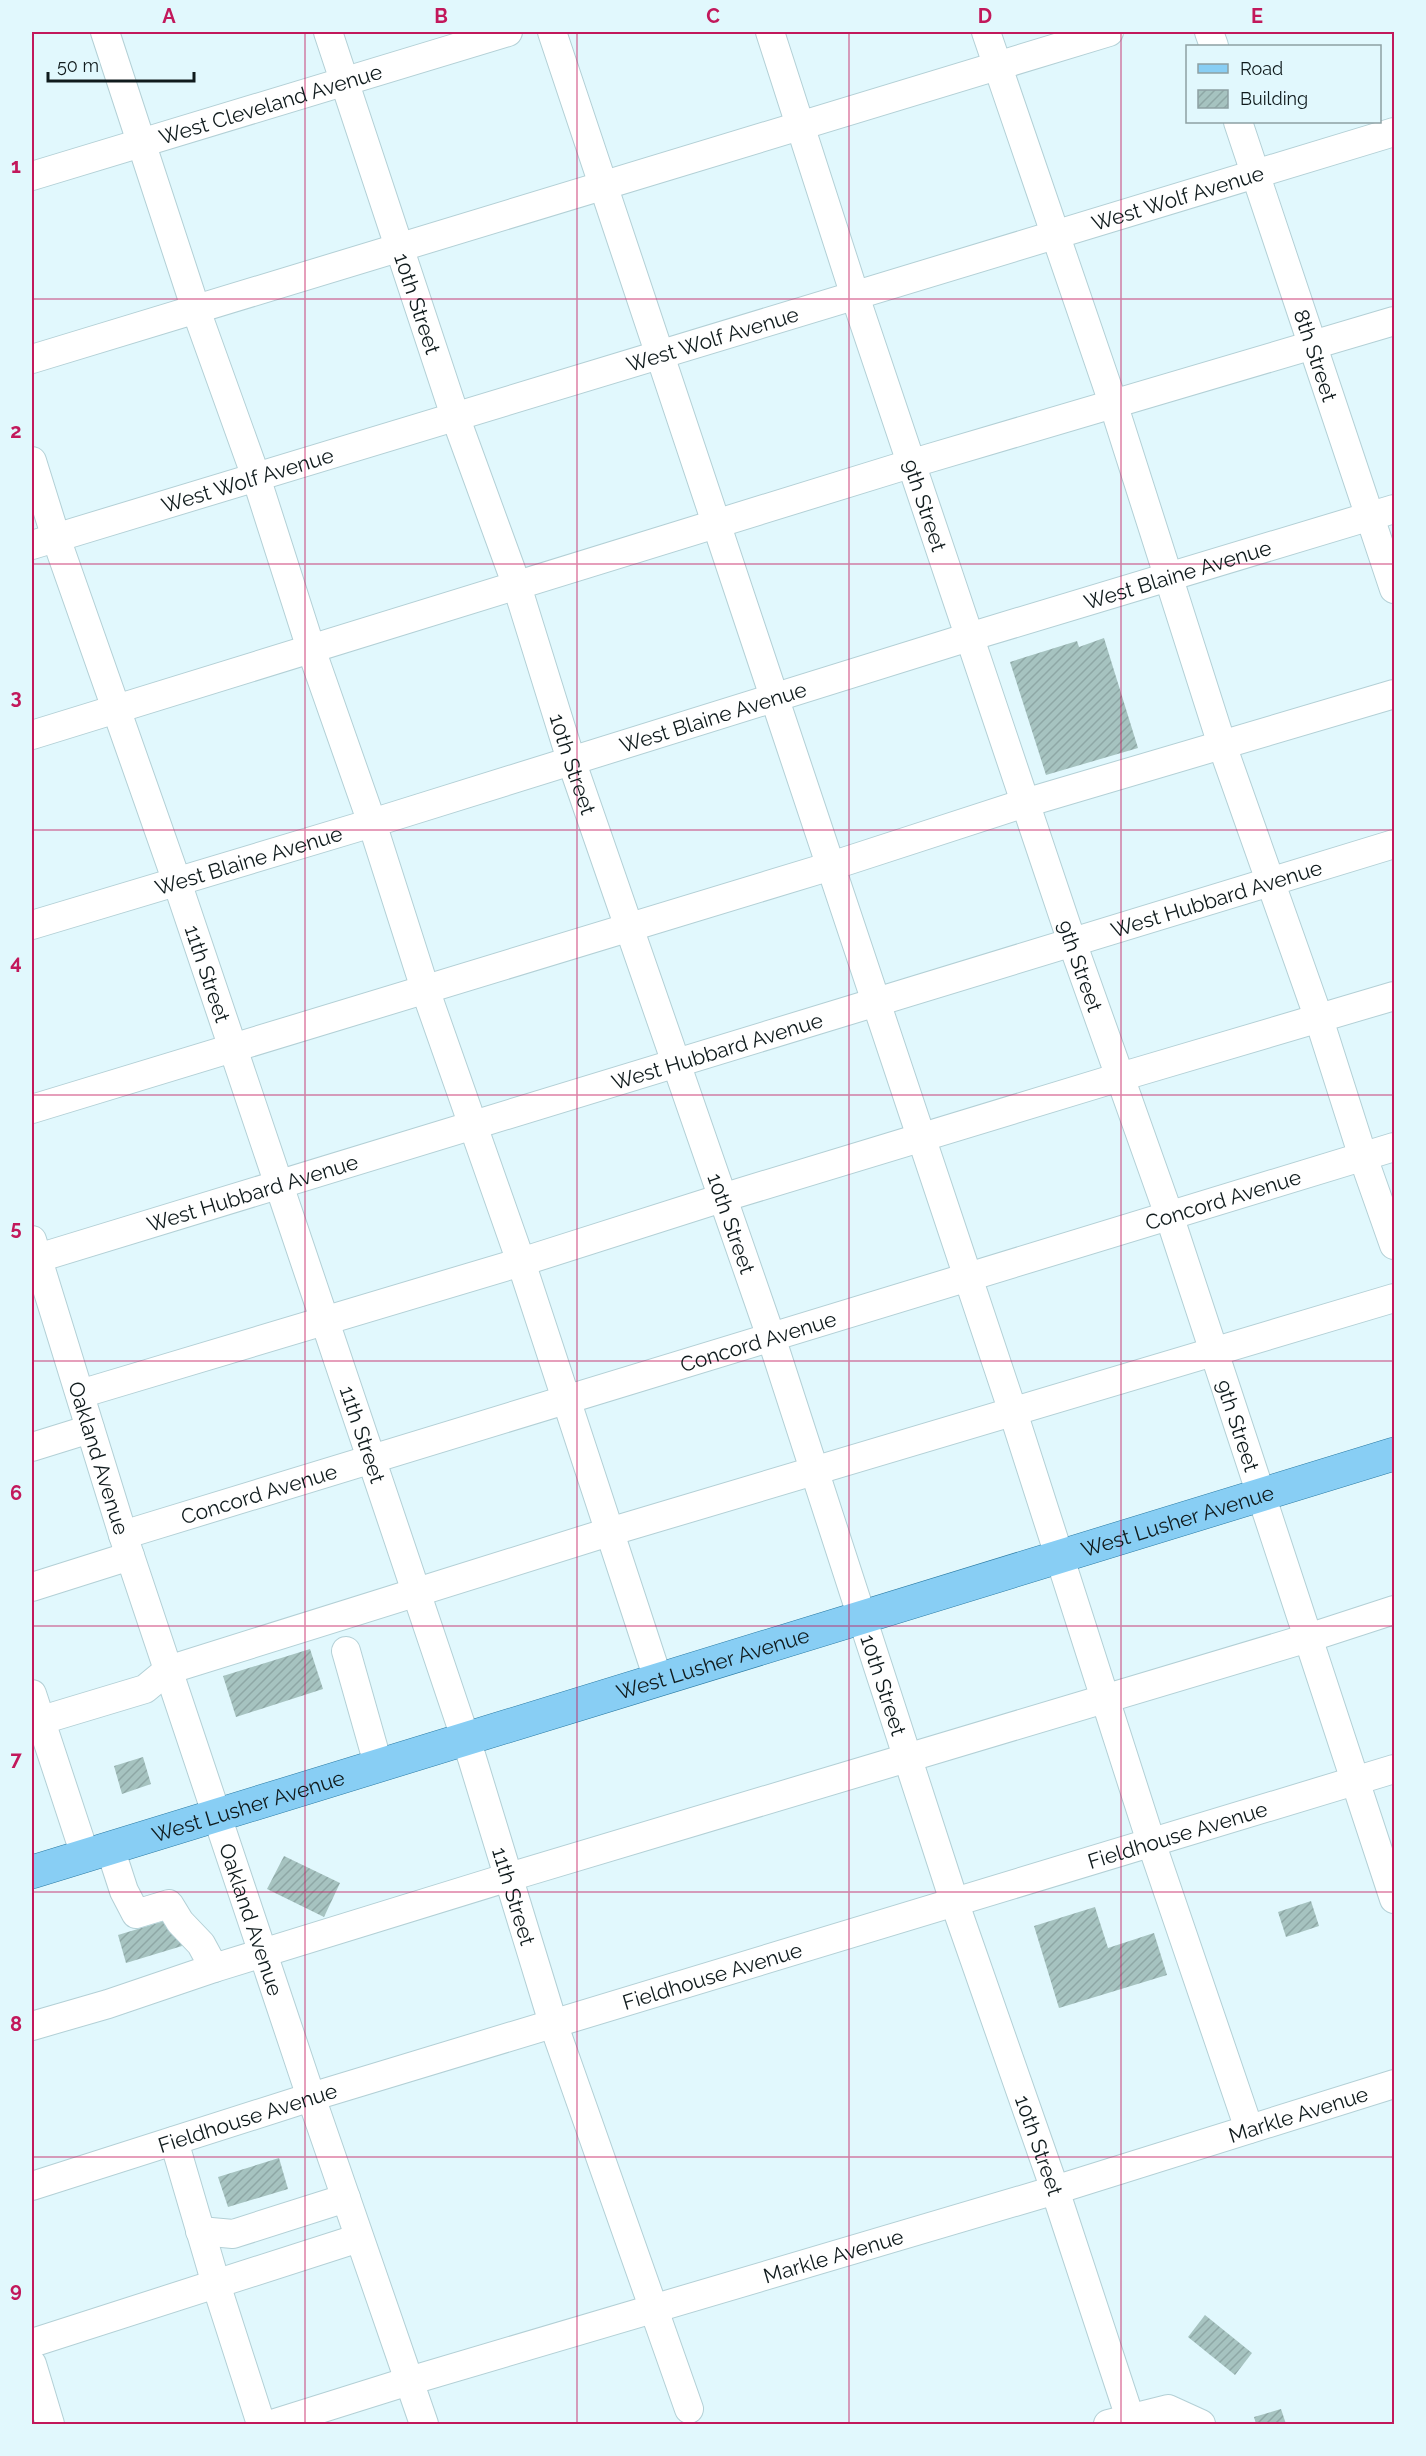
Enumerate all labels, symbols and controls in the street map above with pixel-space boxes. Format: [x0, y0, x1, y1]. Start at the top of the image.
text: A [162, 4, 176, 28]
text: B [434, 4, 448, 28]
text: C [706, 4, 720, 28]
text: D [978, 4, 992, 28]
text: E [1251, 4, 1263, 28]
scale bar [48, 45, 194, 83]
legend [1186, 45, 1381, 123]
text: 50 m [57, 55, 99, 76]
street label: West Cleveland Avenue [156, 58, 385, 149]
text: Road [1240, 58, 1283, 79]
text: Building [1240, 88, 1308, 109]
text: 1 [11, 154, 21, 178]
street label: West Wolf Avenue [1088, 160, 1267, 236]
street label: 10th Street [389, 250, 446, 357]
street label: West Wolf Avenue [623, 301, 801, 377]
street label: 8th Street [1289, 306, 1343, 405]
text: 2 [10, 419, 22, 443]
street label: West Wolf Avenue [158, 442, 336, 518]
street label: 9th Street [898, 456, 952, 554]
street label: West Blaine Avenue [1081, 534, 1274, 614]
street label: West Blaine Avenue [616, 676, 809, 758]
text: 3 [10, 685, 22, 709]
street label: 10th Street [545, 710, 601, 818]
street label: West Blaine Avenue [152, 820, 345, 900]
street label: West Hubbard Avenue [1108, 854, 1325, 942]
street label: 9th Street [1053, 917, 1108, 1015]
street label: 11th Street [180, 922, 236, 1025]
text: 4 [10, 950, 22, 974]
street label: West Hubbard Avenue [608, 1007, 826, 1095]
street label: West Hubbard Avenue [144, 1149, 361, 1237]
street label: Concord Avenue [1142, 1164, 1304, 1235]
street label: 10th Street [703, 1170, 761, 1277]
text: 5 [10, 1216, 22, 1240]
street label: Concord Avenue [677, 1306, 839, 1377]
street label: 9th Street [1211, 1376, 1265, 1475]
street label: Oakland Avenue [64, 1378, 135, 1538]
street label: 11th Street [335, 1382, 391, 1486]
street label: Concord Avenue [178, 1458, 340, 1529]
street label: West Lusher Avenue [1078, 1479, 1277, 1562]
text: 6 [10, 1481, 22, 1505]
street label: West Lusher Avenue [613, 1622, 812, 1704]
street label: 10th Street [856, 1631, 912, 1739]
text: 7 [10, 1747, 22, 1771]
street label: West Lusher Avenue [149, 1764, 347, 1847]
street label: Fieldhouse Avenue [1085, 1796, 1270, 1874]
street label: Oakland Avenue [214, 1840, 289, 1999]
street label: 11th Street [487, 1844, 541, 1948]
street label: Fieldhouse Avenue [619, 1937, 805, 2014]
text: 8 [10, 2012, 22, 2036]
street label: Fieldhouse Avenue [155, 2077, 340, 2158]
street label: Markle Avenue [1225, 2080, 1371, 2148]
street label: 10th Street [1010, 2092, 1068, 2199]
street label: Markle Avenue [760, 2223, 906, 2288]
text: 9 [10, 2278, 22, 2302]

